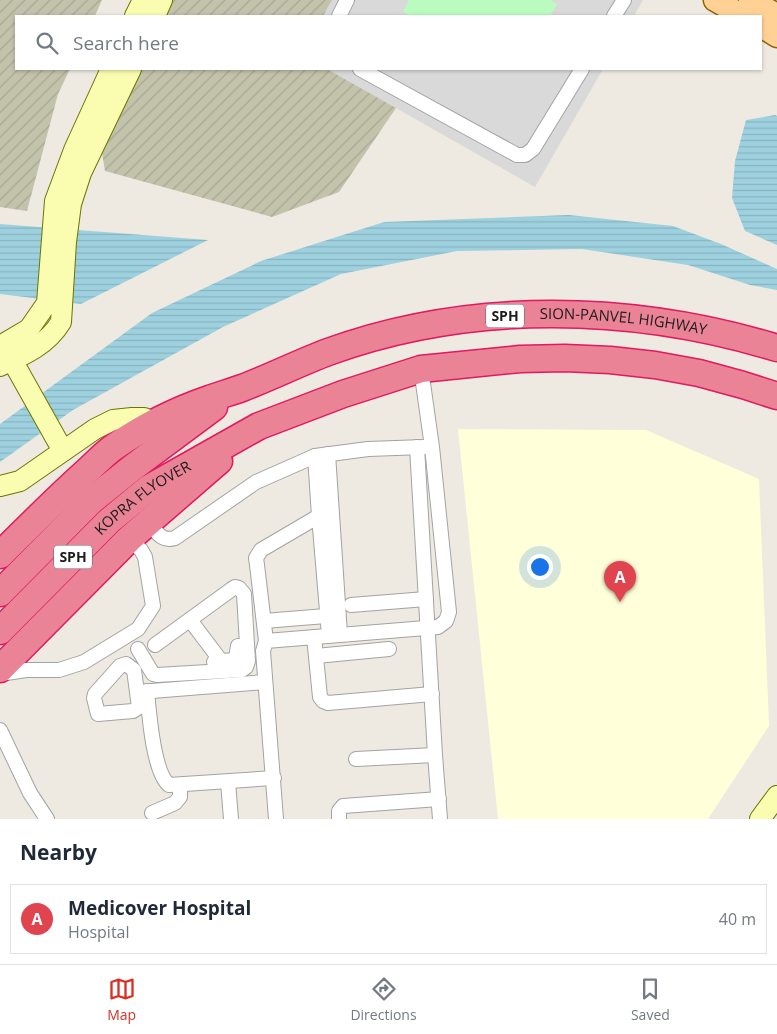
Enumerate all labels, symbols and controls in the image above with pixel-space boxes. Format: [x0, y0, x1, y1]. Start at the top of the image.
search box [15, 15, 762, 70]
icon: search [33, 29, 61, 57]
text: Search here [73, 30, 179, 56]
street label: SION-PANVEL HIGHWAY [540, 303, 710, 339]
road number: SPH [486, 304, 524, 328]
street label: KOPRA FLYOVER [90, 455, 195, 539]
road number: SPH [54, 546, 92, 568]
your location [527, 554, 553, 580]
pin: A [604, 561, 636, 602]
text: Nearby [20, 838, 97, 866]
text: Medicover Hospital [68, 895, 251, 921]
text: A [31, 908, 43, 930]
text: 40 m [719, 908, 756, 930]
text: Hospital [68, 921, 130, 943]
tab: Map [107, 975, 136, 1024]
tab: Directions [350, 975, 417, 1024]
tab: Saved [631, 975, 670, 1024]

